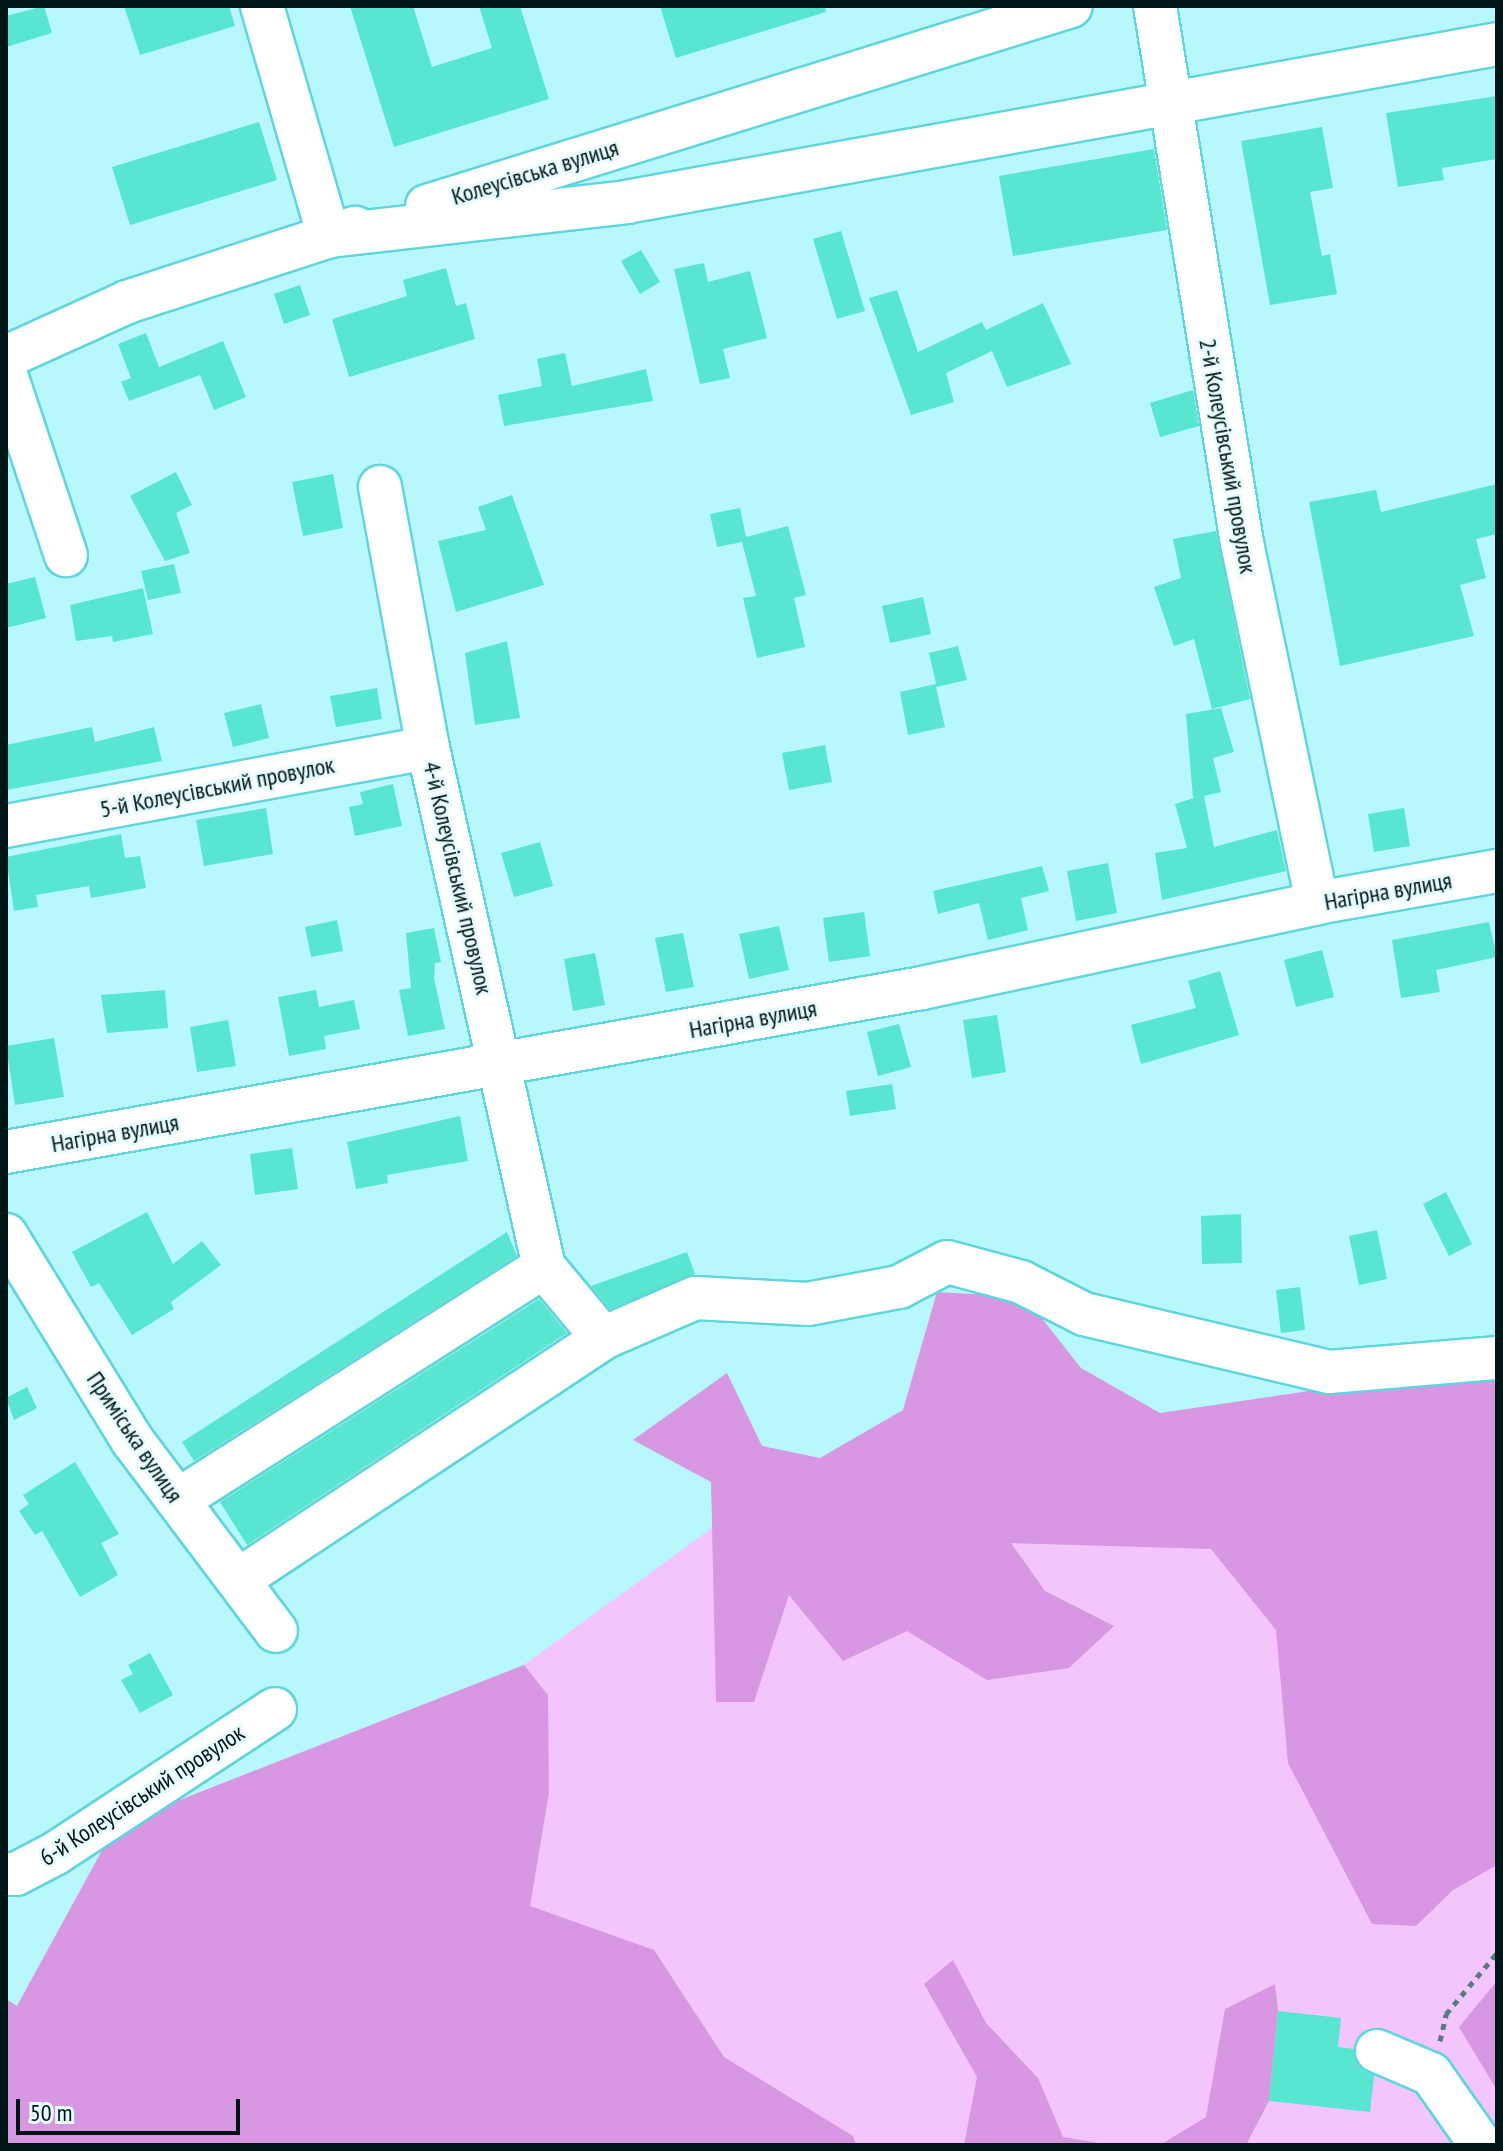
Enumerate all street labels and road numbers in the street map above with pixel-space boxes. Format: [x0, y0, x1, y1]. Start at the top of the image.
street label: Колеусівська вулиця [448, 133, 622, 211]
street label: 2-й Колеусівський провулок [1193, 336, 1263, 576]
street label: 5-й Колеусівський провулок [97, 750, 337, 824]
street label: 4-й Колеусівський провулок [417, 759, 499, 997]
street label: Нагірна вулиця [1322, 866, 1454, 916]
street label: Нагірна вулиця [687, 994, 819, 1044]
street label: Нагірна вулиця [49, 1108, 181, 1158]
street label: Приміська вулиця [81, 1366, 189, 1508]
street label: 6-й Колеусівський провулок [34, 1718, 250, 1872]

